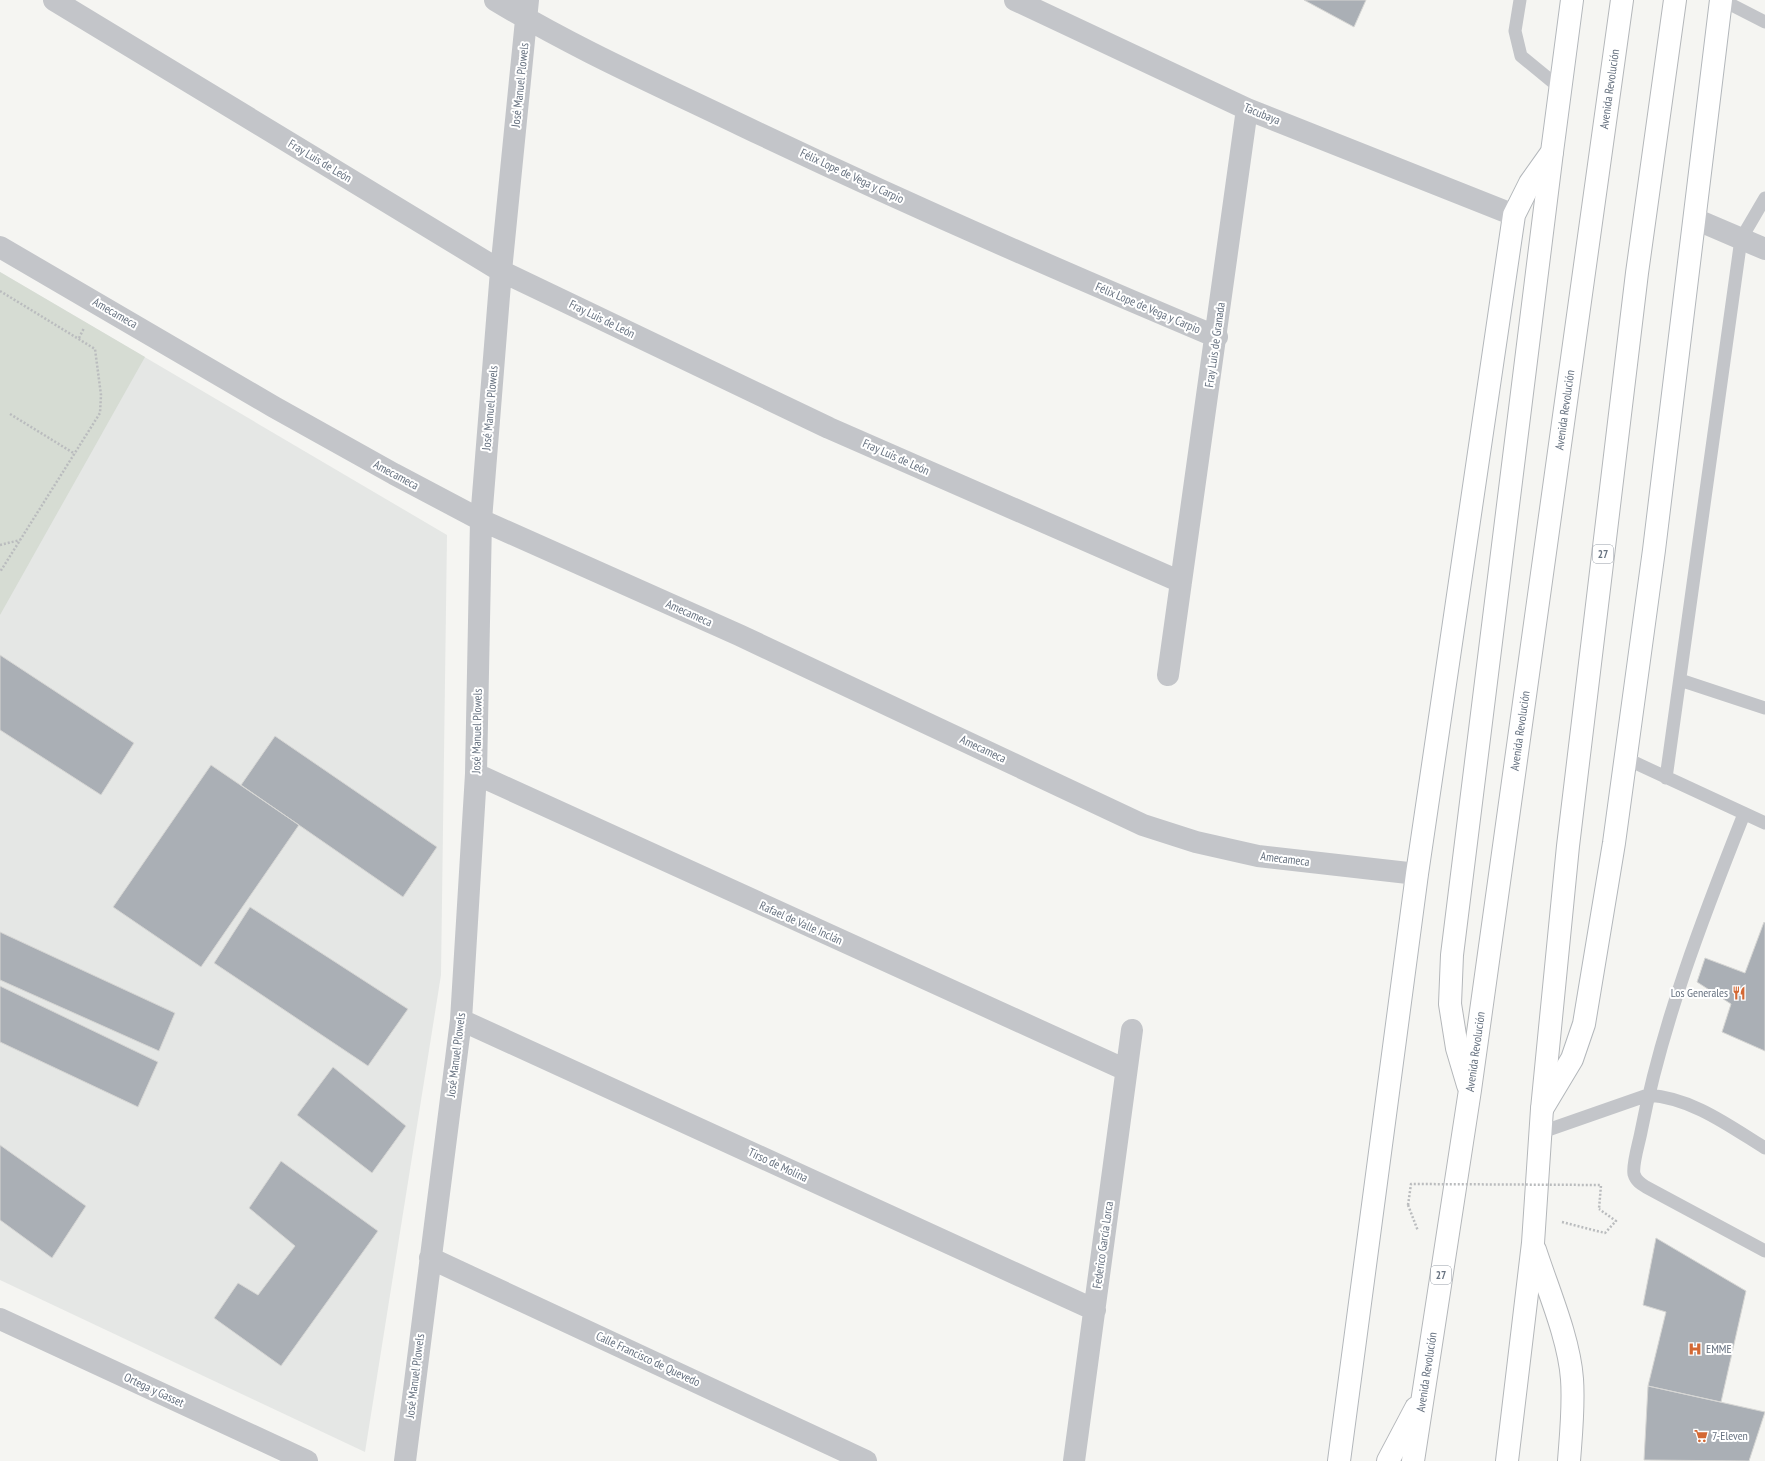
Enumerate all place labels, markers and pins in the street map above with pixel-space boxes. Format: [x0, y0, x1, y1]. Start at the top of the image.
place label: Los Generales [1671, 985, 1728, 1000]
restaurant icon: Los Generales [1731, 985, 1747, 1001]
hospital icon: EMME [1687, 1341, 1703, 1357]
place label: EMME [1706, 1341, 1732, 1356]
supermarket icon: 7-Eleven [1693, 1428, 1709, 1444]
place label: 7-Eleven [1712, 1428, 1748, 1443]

